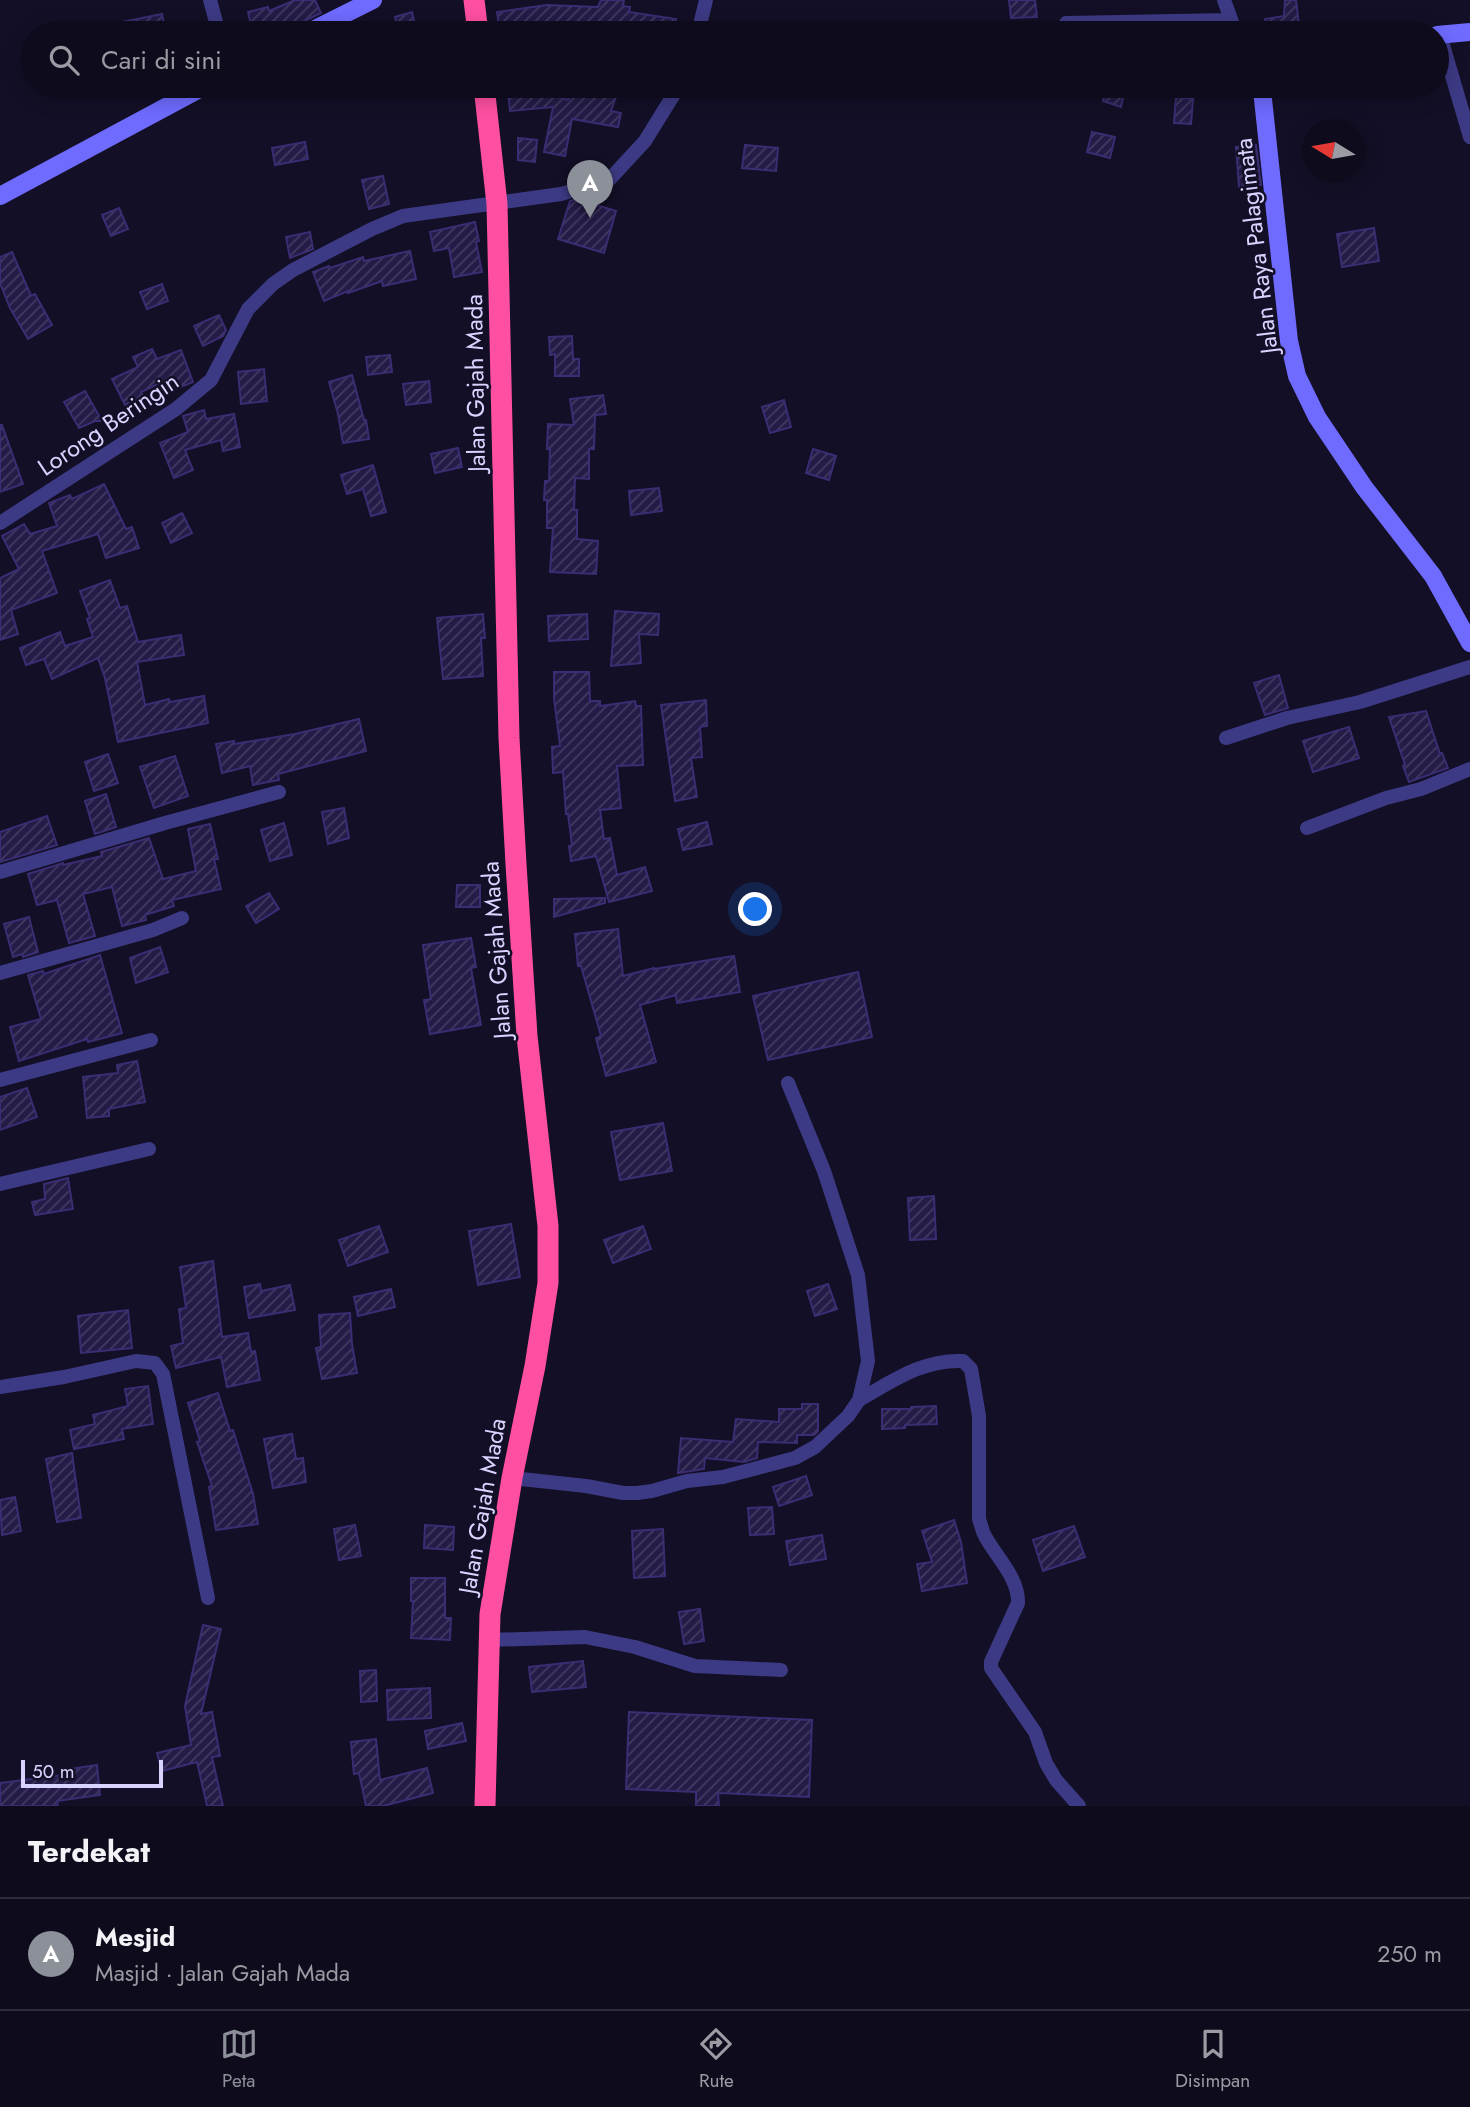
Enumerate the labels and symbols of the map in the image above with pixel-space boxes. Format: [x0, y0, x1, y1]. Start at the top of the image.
north arrow [1302, 119, 1365, 182]
street label: Jalan Raya Palagimata [1225, 136, 1287, 359]
pin: A [567, 160, 613, 218]
street label: Jalan Gajah Mada [456, 294, 494, 475]
street label: Lorong Beringin [30, 364, 186, 484]
street label: Jalan Gajah Mada [472, 860, 520, 1043]
your location [738, 892, 772, 926]
street label: Jalan Gajah Mada [449, 1415, 515, 1600]
scale bar [21, 1757, 163, 1789]

